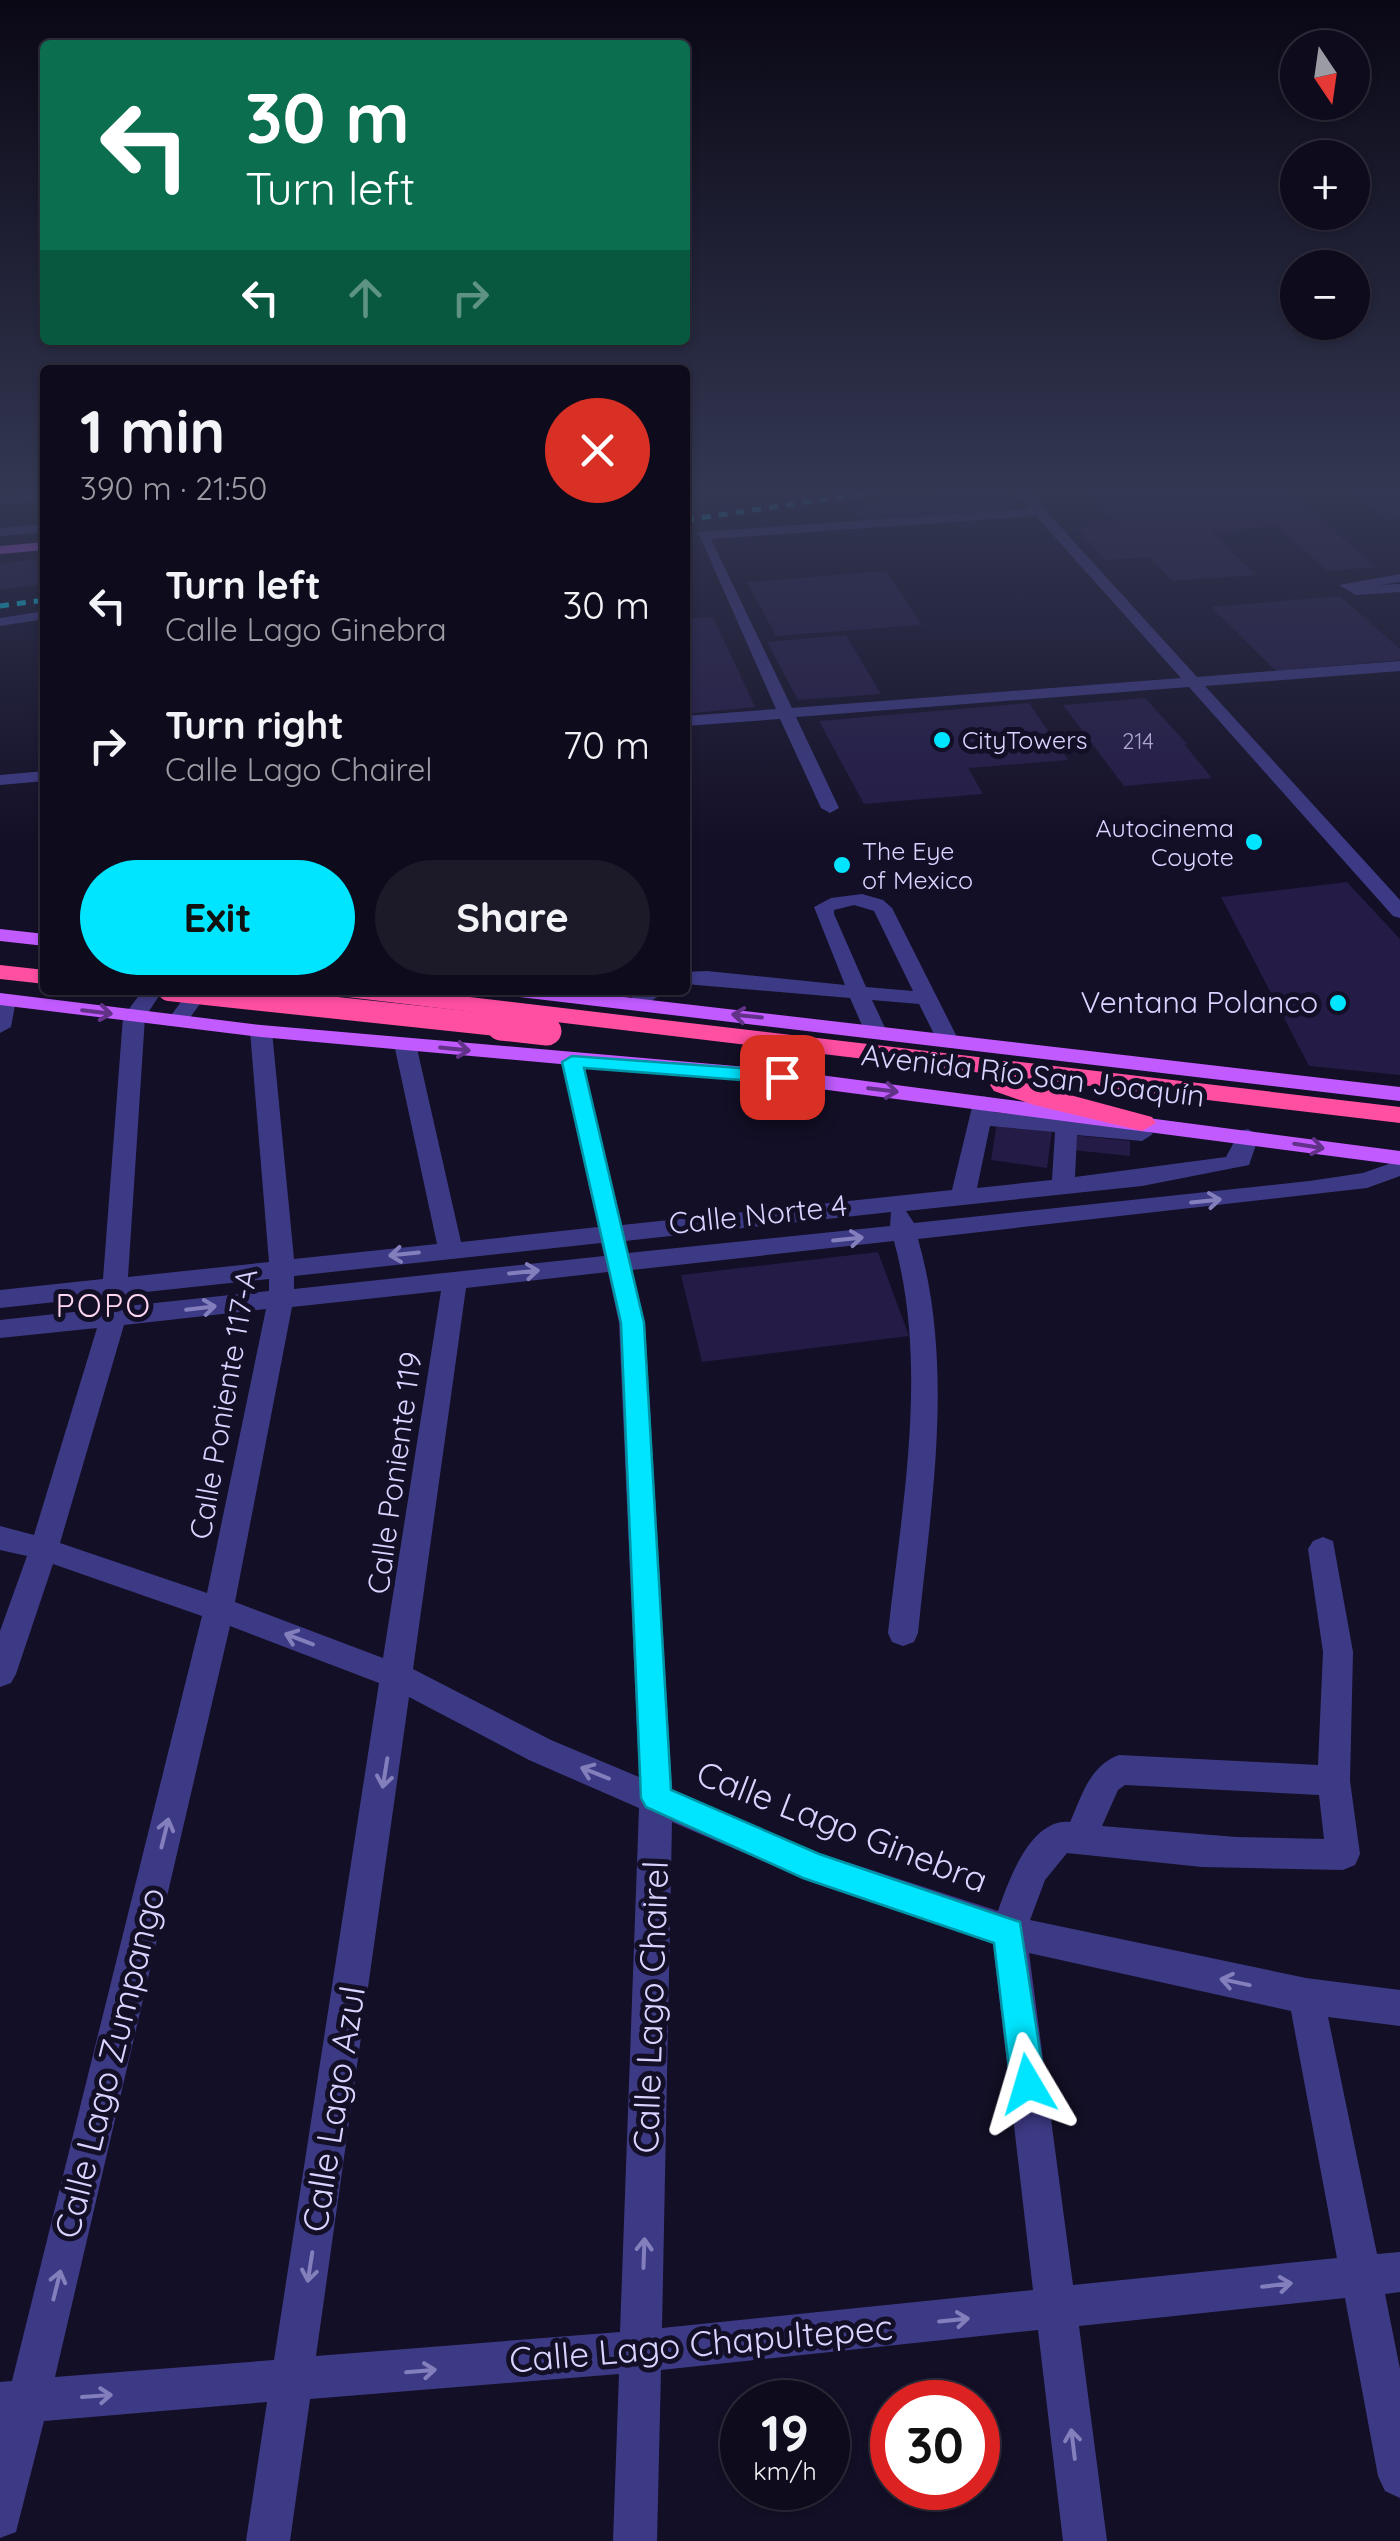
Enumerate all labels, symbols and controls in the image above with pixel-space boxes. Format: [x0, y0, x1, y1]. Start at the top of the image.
north arrow [1280, 30, 1370, 120]
map controls [1280, 30, 1370, 340]
text: 30 m [245, 73, 410, 161]
icon: left [80, 80, 210, 210]
button: + [1280, 140, 1370, 230]
text: Turn left [245, 160, 415, 216]
button: − [1280, 250, 1370, 340]
icon: left [233, 270, 288, 325]
icon: ahead [338, 270, 393, 325]
icon: right [443, 270, 498, 325]
text: 1 min [80, 393, 225, 468]
button: close [545, 398, 650, 503]
text: 390 m · 21:50 [80, 468, 267, 508]
text: Turn left [165, 561, 321, 609]
icon: left [80, 578, 135, 633]
text: 30 m [562, 581, 650, 629]
text: Calle Lago Ginebra [165, 609, 447, 649]
text: Turn right [165, 701, 344, 749]
icon: right [80, 718, 135, 773]
text: 70 m [563, 721, 650, 769]
place label: CityTowers [962, 724, 1088, 755]
house number: 214 [1122, 727, 1154, 755]
marker: CityTowers [931, 729, 953, 751]
text: Calle Lago Chairel [165, 749, 433, 789]
place label: Autocinema Coyote [1096, 812, 1234, 872]
marker: Autocinema Coyote [1243, 831, 1265, 853]
place label: The Eye of Mexico [862, 835, 973, 895]
marker: The Eye of Mexico [831, 854, 853, 876]
button: Exit [80, 860, 355, 975]
button: Share [375, 860, 650, 975]
place label: Ventana Polanco [1081, 983, 1318, 1021]
marker: Ventana Polanco [1327, 992, 1349, 1014]
one-way arrow [80, 1003, 112, 1022]
one-way arrow [732, 1006, 764, 1025]
pin [740, 1035, 825, 1120]
street label: Avenida Río San Joaquín [859, 1035, 1207, 1115]
one-way arrow [438, 1040, 470, 1059]
icon: arrive [755, 1050, 810, 1105]
one-way arrow [866, 1081, 898, 1100]
one-way arrow [1292, 1137, 1325, 1156]
street label: Calle Norte 4 [667, 1186, 849, 1242]
one-way arrow [1189, 1191, 1221, 1210]
one-way arrow [831, 1229, 863, 1248]
one-way arrow [388, 1245, 420, 1264]
one-way arrow [508, 1262, 540, 1281]
street label: Calle Poniente 117-A [181, 1266, 266, 1542]
district label: POPO [55, 1285, 153, 1325]
one-way arrow [185, 1298, 217, 1317]
street label: Calle Poniente 119 [358, 1349, 430, 1596]
one-way arrow [285, 1629, 316, 1647]
street label: Calle Lago Ginebra [691, 1750, 994, 1902]
one-way arrow [375, 1756, 393, 1789]
one-way arrow [580, 1762, 611, 1780]
one-way arrow [157, 1818, 176, 1849]
street label: Calle Lago Chairel [623, 1860, 677, 2154]
street label: Calle Lago Zumpango [44, 1883, 174, 2243]
one-way arrow [1220, 1971, 1252, 1990]
street label: Calle Lago Azul [292, 1983, 374, 2235]
position arrow [976, 2032, 1080, 2136]
one-way arrow [634, 2238, 653, 2270]
one-way arrow [300, 2251, 318, 2283]
one-way arrow [49, 2270, 67, 2302]
one-way arrow [1260, 2275, 1293, 2294]
street label: Calle Lago Chapultepec [508, 2304, 894, 2382]
one-way arrow [937, 2311, 969, 2330]
one-way arrow [405, 2361, 437, 2380]
speed limit sign: 30 [870, 2380, 1000, 2510]
one-way arrow [81, 2386, 113, 2405]
text: 19 [761, 2401, 809, 2464]
one-way arrow [1063, 2429, 1082, 2461]
text: km/h [753, 2455, 817, 2486]

